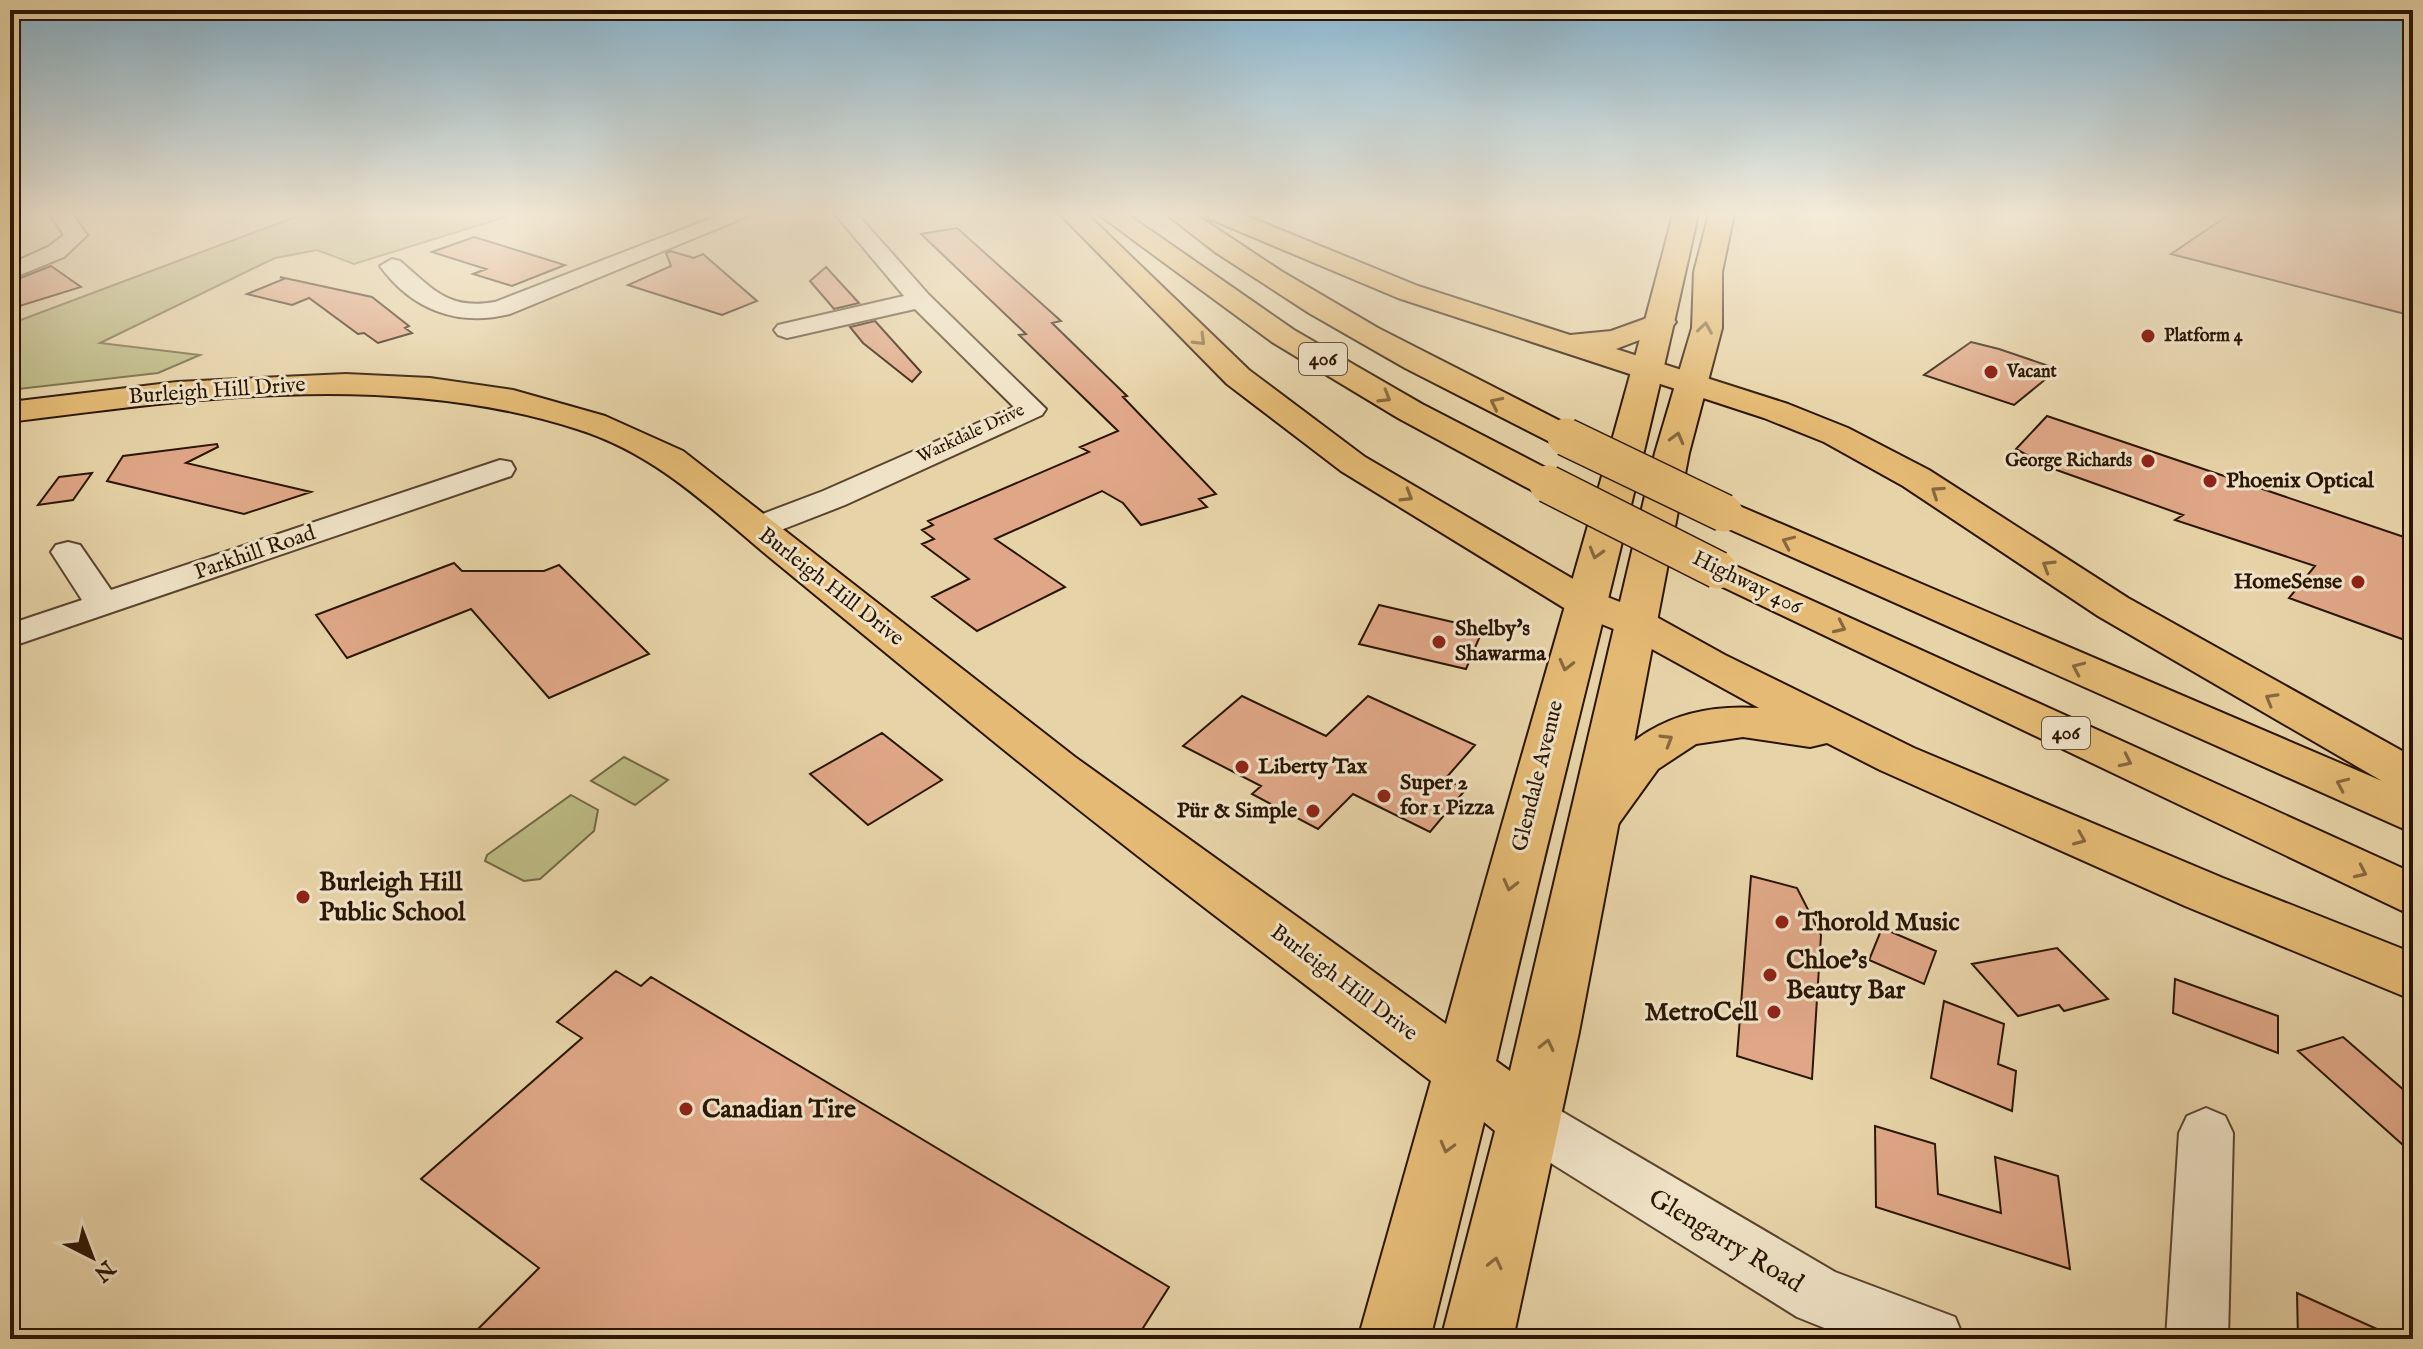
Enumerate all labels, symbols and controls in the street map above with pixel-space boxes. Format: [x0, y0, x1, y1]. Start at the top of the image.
one-way arrow [1696, 322, 1713, 335]
place label: Platform 4 [2164, 325, 2244, 348]
marker: Platform 4 [2139, 327, 2157, 345]
one-way arrow [1191, 331, 1205, 345]
road number: 406 [1299, 343, 1347, 375]
place label: Vacant [2006, 361, 2057, 384]
marker: Vacant [1982, 363, 2000, 381]
street label: Burleigh Hill Drive [128, 371, 306, 411]
one-way arrow [1376, 387, 1391, 402]
one-way arrow [1489, 398, 1504, 413]
street label: Warkdale Drive [913, 399, 1029, 469]
one-way arrow [1667, 431, 1684, 445]
place label: George Richards [2005, 450, 2133, 473]
marker: George Richards [2139, 452, 2157, 470]
place label: Phoenix Optical [2226, 467, 2375, 495]
marker: Phoenix Optical [2201, 472, 2219, 490]
one-way arrow [1398, 486, 1413, 502]
one-way arrow [1932, 487, 1946, 502]
street label: Parkhill Road [191, 519, 319, 587]
street label: Burleigh Hill Drive [753, 521, 909, 653]
one-way arrow [1782, 535, 1797, 551]
street label: Highway 406 [1688, 544, 1807, 622]
one-way arrow [1589, 545, 1606, 559]
one-way arrow [2042, 560, 2057, 575]
place label: HomeSense [2234, 568, 2342, 596]
marker: HomeSense [2349, 573, 2367, 591]
place label: Shelby's Shawarma [1455, 615, 1546, 668]
one-way arrow [1831, 617, 1846, 633]
marker: Shelby's Shawarma [1430, 633, 1448, 651]
one-way arrow [1559, 658, 1576, 672]
one-way arrow [2072, 662, 2086, 678]
one-way arrow [2266, 693, 2280, 709]
street label: Glendale Avenue [1506, 698, 1570, 854]
road number: 406 [2042, 717, 2090, 749]
one-way arrow [1659, 735, 1673, 750]
one-way arrow [2117, 751, 2132, 767]
place label: Liberty Tax [1258, 753, 1367, 781]
marker: Liberty Tax [1233, 758, 1251, 776]
place label: Super 2 for 1 Pizza [1400, 769, 1494, 822]
one-way arrow [2335, 778, 2350, 794]
marker: Super 2 for 1 Pizza [1375, 787, 1393, 805]
place label: Pür & Simple [1177, 797, 1297, 825]
marker: Pür & Simple [1304, 802, 1322, 820]
one-way arrow [2072, 829, 2086, 845]
one-way arrow [2353, 862, 2368, 878]
place label: Burleigh Hill Public School [319, 866, 466, 929]
one-way arrow [1503, 878, 1520, 892]
marker: Burleigh Hill Public School [294, 888, 312, 906]
place label: Thorold Music [1797, 906, 1960, 939]
marker: Thorold Music [1773, 913, 1791, 931]
street label: Burleigh Hill Drive [1265, 918, 1423, 1048]
place label: Chloe's Beauty Bar [1786, 944, 1906, 1007]
marker: Chloe's Beauty Bar [1761, 966, 1779, 984]
place label: MetroCell [1645, 996, 1759, 1029]
marker: MetroCell [1765, 1003, 1783, 1021]
one-way arrow [1538, 1039, 1555, 1052]
place label: Canadian Tire [702, 1093, 856, 1126]
marker: Canadian Tire [677, 1100, 695, 1118]
one-way arrow [1440, 1140, 1456, 1154]
street label: Glengarry Road [1642, 1182, 1810, 1300]
north arrow [52, 1217, 132, 1297]
text: N [88, 1253, 121, 1287]
one-way arrow [1486, 1257, 1503, 1270]

